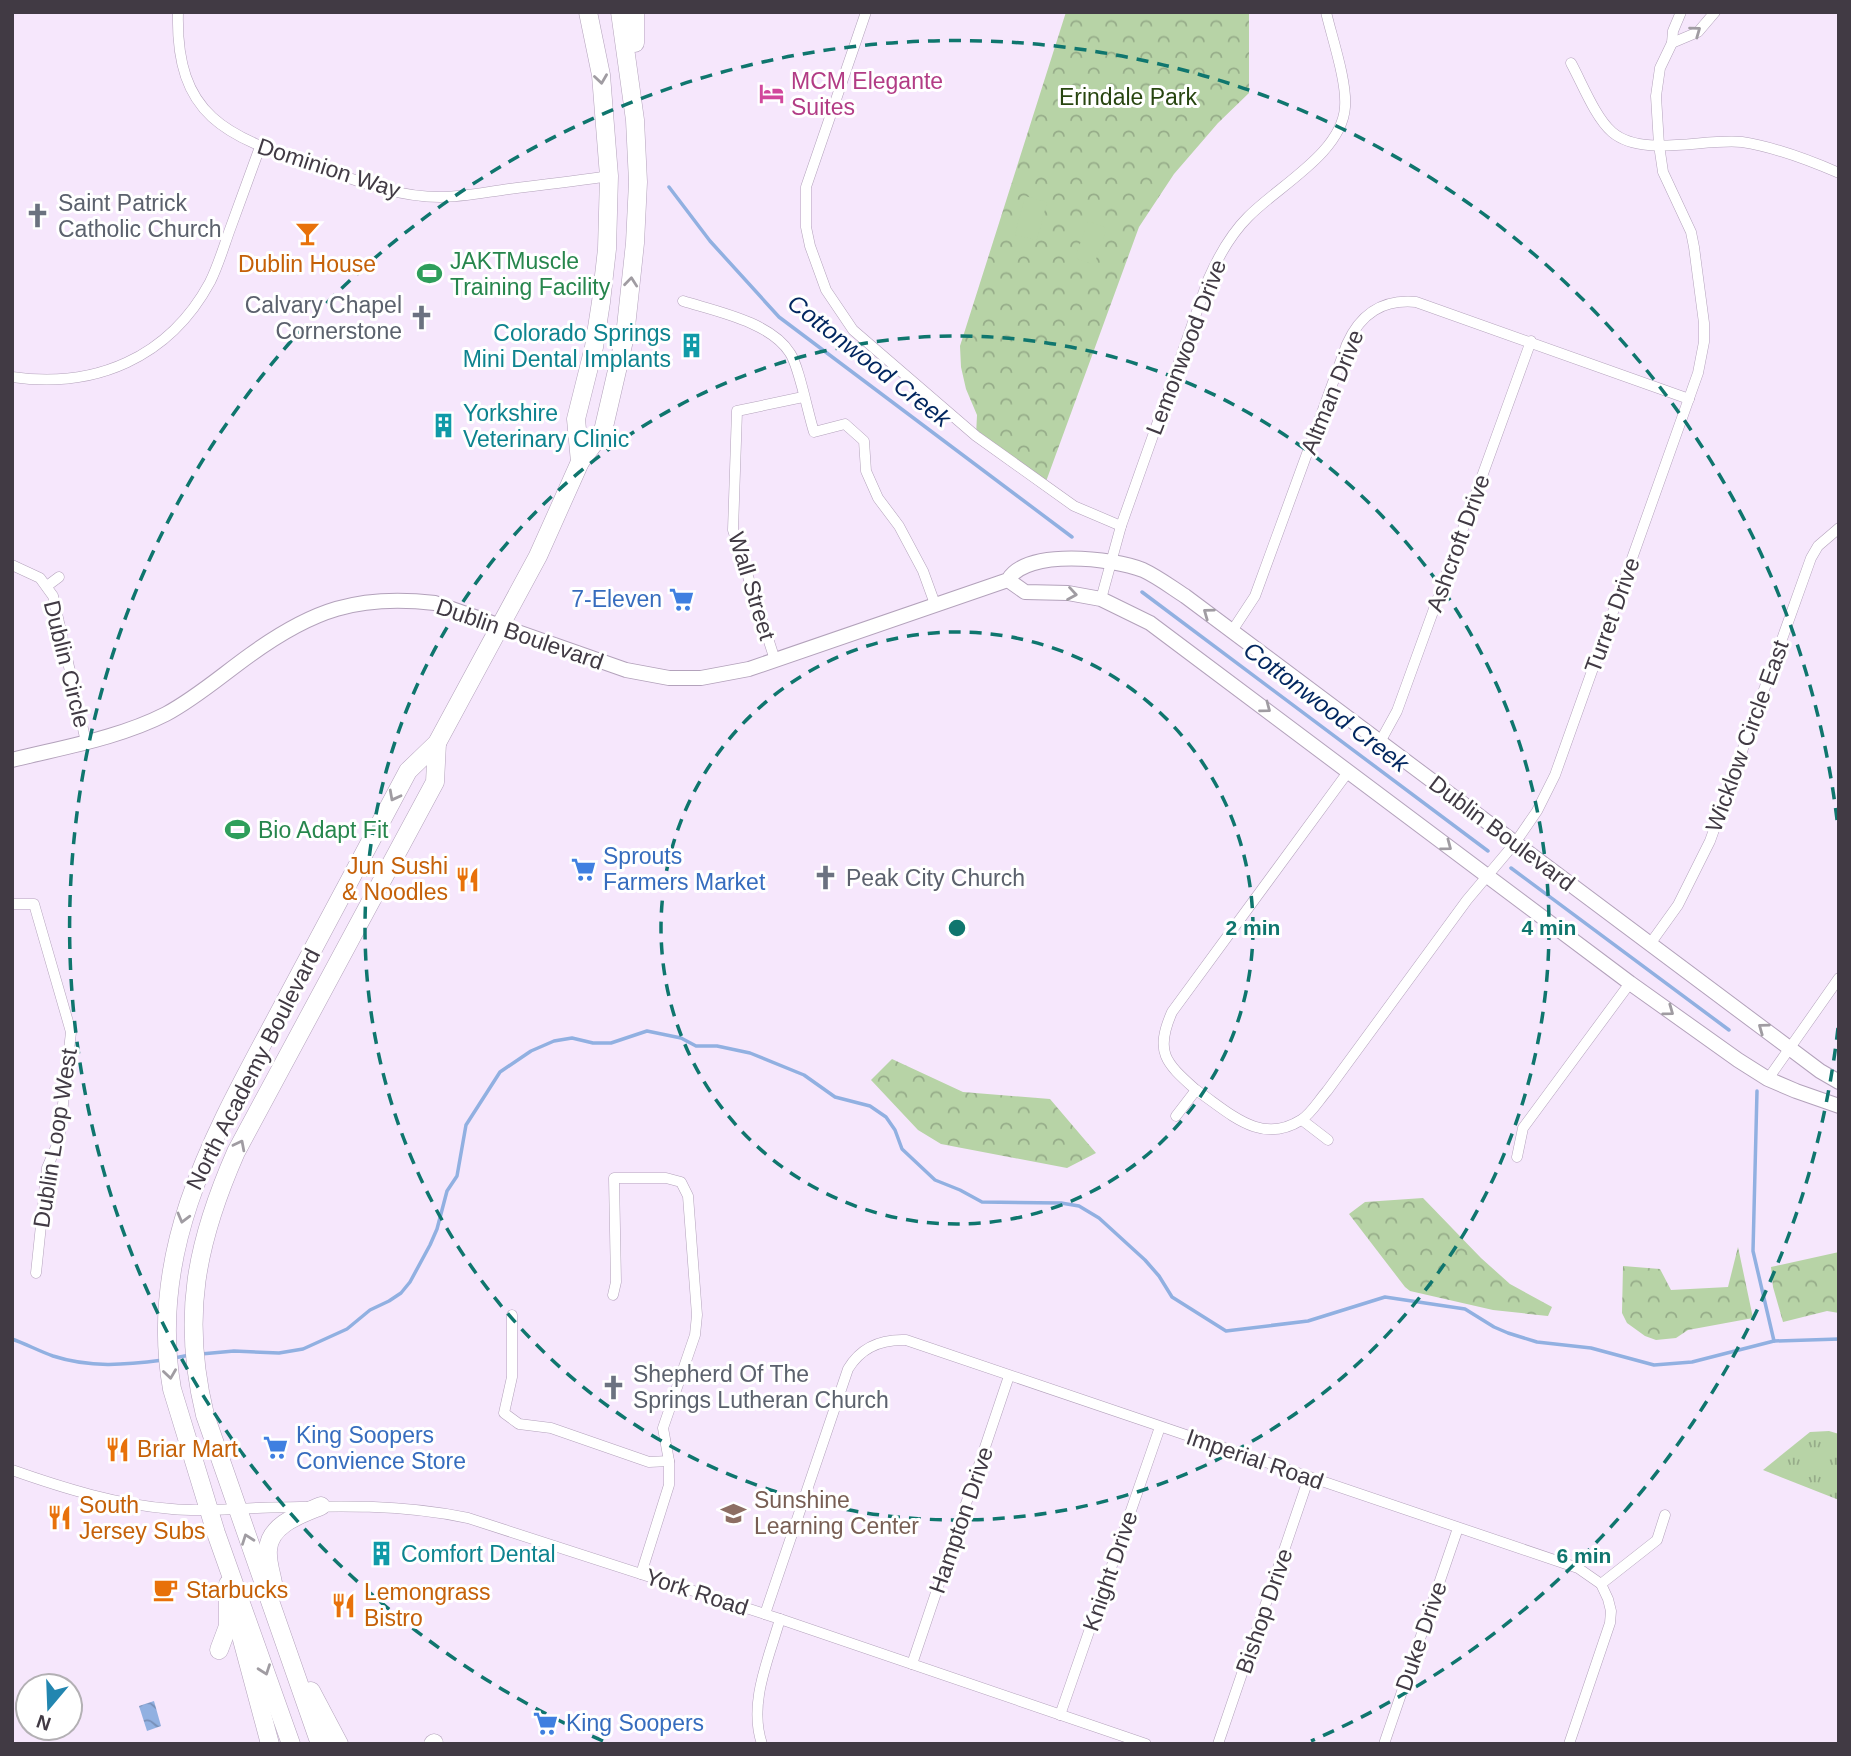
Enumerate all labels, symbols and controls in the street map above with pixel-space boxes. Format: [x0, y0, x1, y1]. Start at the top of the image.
one-way arrow [1688, 27, 1701, 40]
place label: MCM Elegante Suites [791, 68, 943, 120]
one-way arrow [593, 73, 608, 85]
hotel icon: MCM Elegante Suites [757, 80, 785, 108]
park label: Erindale Park [1059, 84, 1198, 110]
street label: Dominion Way [254, 133, 404, 203]
place label: Saint Patrick Catholic Church [58, 190, 222, 242]
church icon: Saint Patrick Catholic Church [24, 202, 52, 230]
bar icon: Dublin House [293, 220, 321, 248]
place label: JAKTMuscle Training Facility [450, 248, 611, 300]
place label: Dublin House [238, 251, 376, 277]
street label: Lemonwood Drive [1141, 256, 1231, 438]
sports icon: JAKTMuscle Training Facility [416, 260, 444, 288]
one-way arrow [624, 276, 639, 288]
water label: Cottonwood Creek [783, 289, 958, 434]
place label: Calvary Chapel Cornerstone [245, 292, 402, 344]
church icon: Calvary Chapel Cornerstone [408, 304, 436, 332]
place label: Colorado Springs Mini Dental Implants [463, 320, 671, 372]
street label: Altman Drive [1295, 326, 1369, 458]
building icon: Colorado Springs Mini Dental Implants [677, 332, 705, 360]
place label: Yorkshire Veterinary Clinic [463, 400, 629, 452]
building icon: Yorkshire Veterinary Clinic [429, 412, 457, 440]
street label: Ashcroft Drive [1421, 471, 1495, 615]
street label: Wall Street [723, 529, 781, 644]
street label: Turret Drive [1579, 554, 1645, 676]
supermarket icon: 7-Eleven [668, 585, 696, 613]
place label: 7-Eleven [571, 586, 662, 612]
one-way arrow [1066, 586, 1078, 601]
street label: Dublin Boulevard [433, 593, 607, 675]
street label: Dublin Circle [39, 598, 95, 730]
one-way arrow [1203, 609, 1216, 621]
water label: Cottonwood Creek [1239, 636, 1415, 778]
street label: Wicklow Circle East [1700, 636, 1794, 835]
one-way arrow [1258, 700, 1271, 713]
street label: Dublin Boulevard [1424, 770, 1580, 896]
one-way arrow [389, 789, 403, 801]
sports icon: Bio Adapt Fit [224, 816, 252, 844]
place label: Bio Adapt Fit [258, 817, 389, 843]
one-way arrow [1439, 837, 1452, 850]
place label: Sprouts Farmers Market [603, 843, 766, 895]
place label: Jun Sushi & Noodles [342, 853, 448, 905]
supermarket icon: Sprouts Farmers Market [569, 855, 597, 883]
church icon: Peak City Church [812, 864, 840, 892]
restaurant icon: Jun Sushi & Noodles [454, 865, 482, 893]
place label: Peak City Church [846, 865, 1025, 891]
centre of rings [945, 916, 969, 940]
text: 2 min [1226, 916, 1280, 939]
text: 4 min [1522, 916, 1576, 939]
street label: North Academy Boulevard [181, 944, 325, 1194]
one-way arrow [1661, 1003, 1674, 1015]
one-way arrow [1759, 1024, 1771, 1036]
street label: Dublin Loop West [28, 1046, 82, 1229]
one-way arrow [232, 1140, 246, 1152]
one-way arrow [177, 1211, 191, 1223]
place label: Shepherd Of The Springs Lutheran Church [633, 1361, 889, 1413]
one-way arrow [162, 1368, 177, 1379]
church icon: Shepherd Of The Springs Lutheran Church [599, 1373, 627, 1401]
place label: King Soopers Convience Store [296, 1422, 466, 1474]
street label: Imperial Road [1183, 1423, 1327, 1495]
supermarket icon: King Soopers Convience Store [262, 1434, 290, 1462]
restaurant icon: Briar Mart [103, 1435, 131, 1463]
place label: Briar Mart [137, 1436, 239, 1462]
street label: Hampton Drive [924, 1443, 998, 1597]
place label: Sunshine Learning Center [754, 1487, 919, 1539]
place label: South Jersey Subs [79, 1492, 206, 1544]
school or university icon: Sunshine Learning Center [720, 1499, 748, 1527]
restaurant icon: South Jersey Subs [45, 1504, 73, 1532]
street label: Knight Drive [1077, 1508, 1143, 1634]
one-way arrow [242, 1533, 256, 1545]
building icon: Comfort Dental [367, 1540, 395, 1568]
place label: Comfort Dental [401, 1541, 556, 1567]
text: 6 min [1557, 1544, 1611, 1567]
street label: Bishop Drive [1230, 1545, 1298, 1677]
street label: York Road [642, 1563, 752, 1621]
cafe icon: Starbucks [152, 1576, 180, 1604]
place label: Starbucks [186, 1577, 288, 1603]
street label: Duke Drive [1390, 1578, 1452, 1694]
place label: Lemongrass Bistro [364, 1579, 491, 1631]
restaurant icon: Lemongrass Bistro [330, 1591, 358, 1619]
one-way arrow [257, 1663, 271, 1675]
north arrow [14, 1672, 84, 1742]
supermarket icon: King Soopers [532, 1709, 560, 1737]
text: N [34, 1710, 54, 1735]
place label: King Soopers [566, 1710, 704, 1736]

